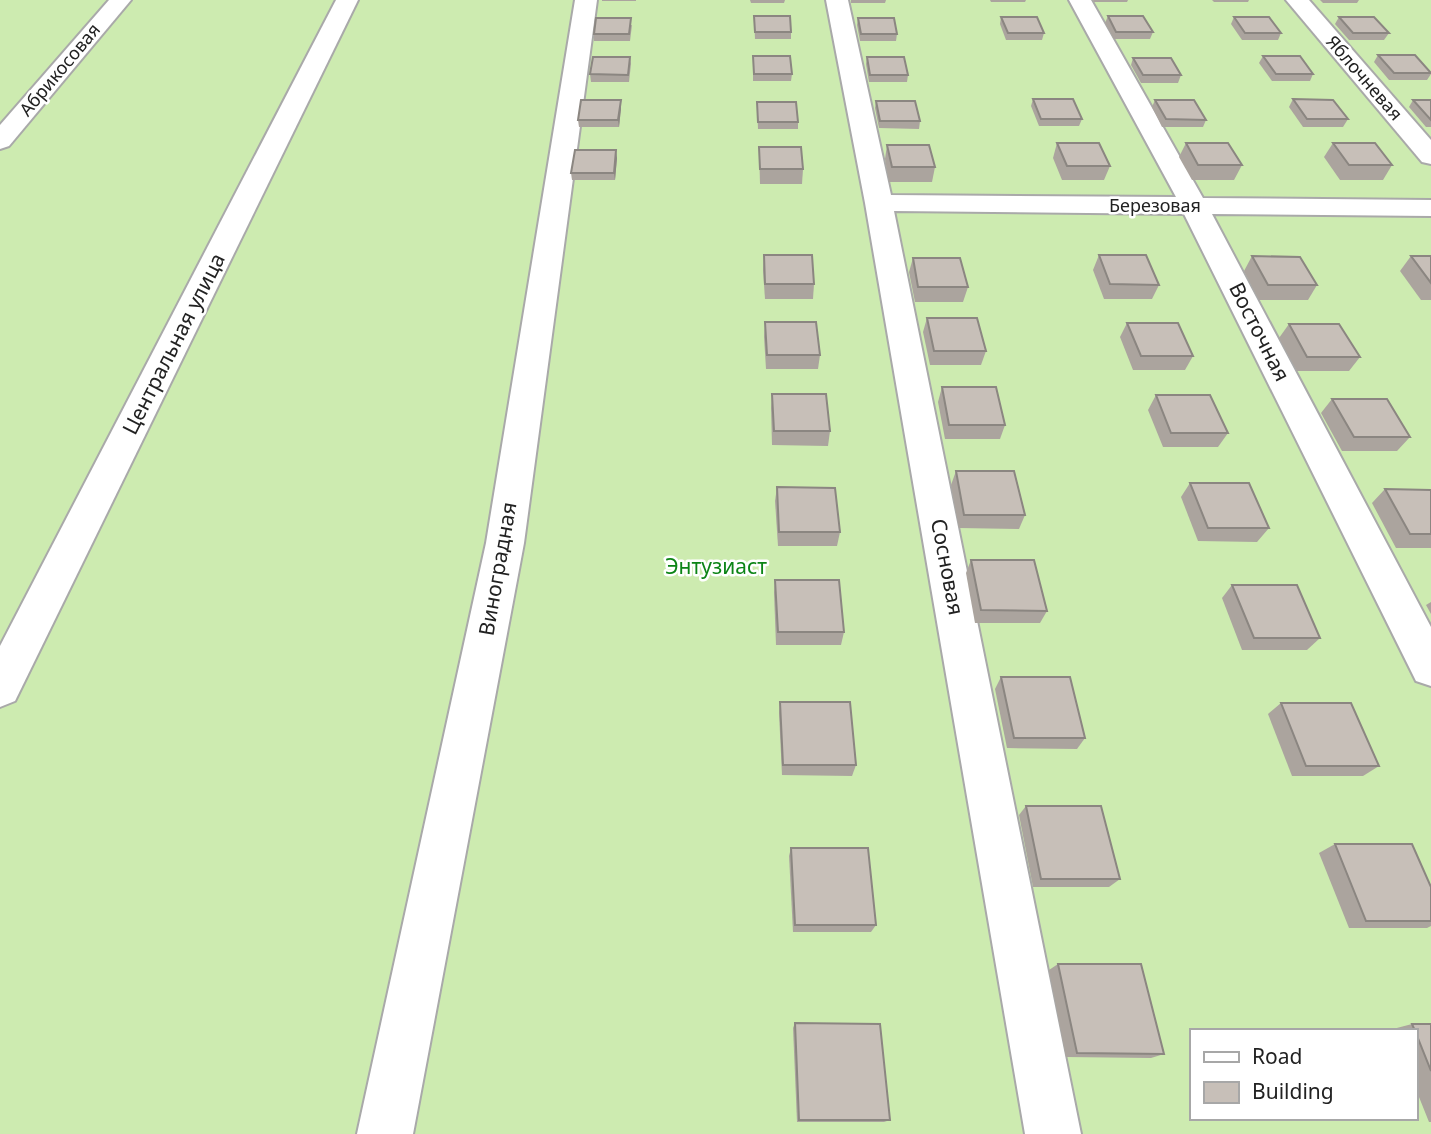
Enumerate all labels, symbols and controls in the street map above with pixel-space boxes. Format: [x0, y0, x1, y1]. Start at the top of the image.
street label: Абрикосовая [13, 18, 105, 121]
street label: Яблочневая [1321, 30, 1408, 125]
street label: Березовая [1109, 193, 1201, 217]
street label: Центральная улица [115, 248, 231, 439]
street label: Восточная [1223, 277, 1297, 386]
street label: Виноградная [471, 500, 523, 638]
street label: Сосновая [925, 516, 971, 617]
park label: Энтузиаст [665, 552, 767, 580]
legend [1190, 1029, 1417, 1120]
text: Road [1252, 1042, 1302, 1070]
text: Building [1252, 1077, 1334, 1105]

